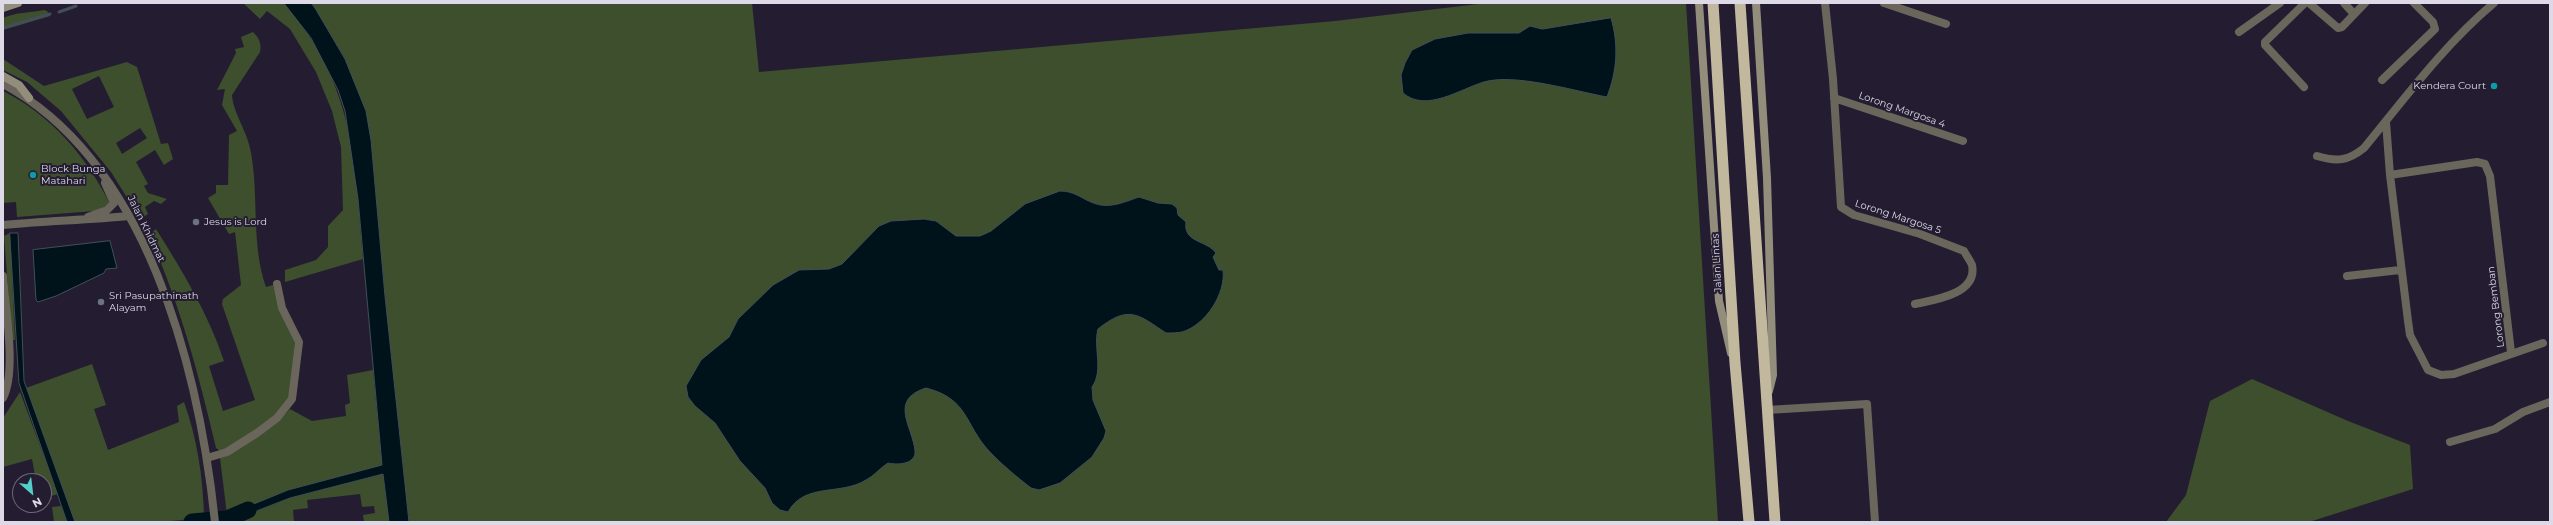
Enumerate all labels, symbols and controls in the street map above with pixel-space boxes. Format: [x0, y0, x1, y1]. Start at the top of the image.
place label: Kendera Court [2413, 80, 2486, 92]
marker: Kendera Court [2489, 81, 2499, 91]
street label: Lorong Margosa 4 [1857, 90, 1947, 130]
place label: Block Bunga Matahari [41, 163, 105, 186]
marker: Block Bunga Matahari [28, 170, 38, 180]
street label: Jalan Khidmat [125, 194, 167, 264]
street label: Lorong Margosa 5 [1853, 197, 1943, 237]
place label: Jesus is Lord [204, 216, 267, 228]
marker: Jesus is Lord [191, 217, 201, 227]
street label: Jalan Lintas [1709, 233, 1725, 293]
street label: Lorong Bemban [2485, 266, 2507, 348]
place label: Sri Pasupathinath Alayam [109, 290, 199, 314]
marker: Sri Pasupathinath Alayam [96, 297, 106, 307]
north arrow [12, 473, 52, 513]
text: N [30, 494, 44, 511]

